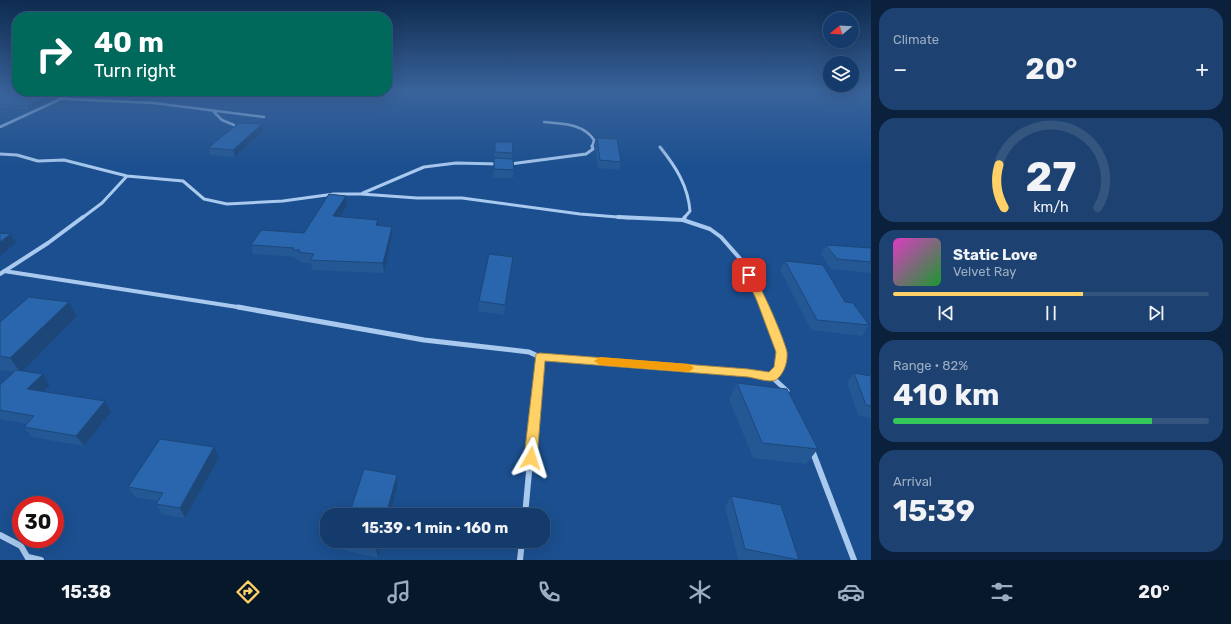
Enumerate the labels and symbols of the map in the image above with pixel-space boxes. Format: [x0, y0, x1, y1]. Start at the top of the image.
north arrow [823, 12, 859, 48]
pin [732, 258, 766, 292]
position arrow [510, 437, 552, 479]
speed limit sign: 30 [12, 496, 64, 548]

